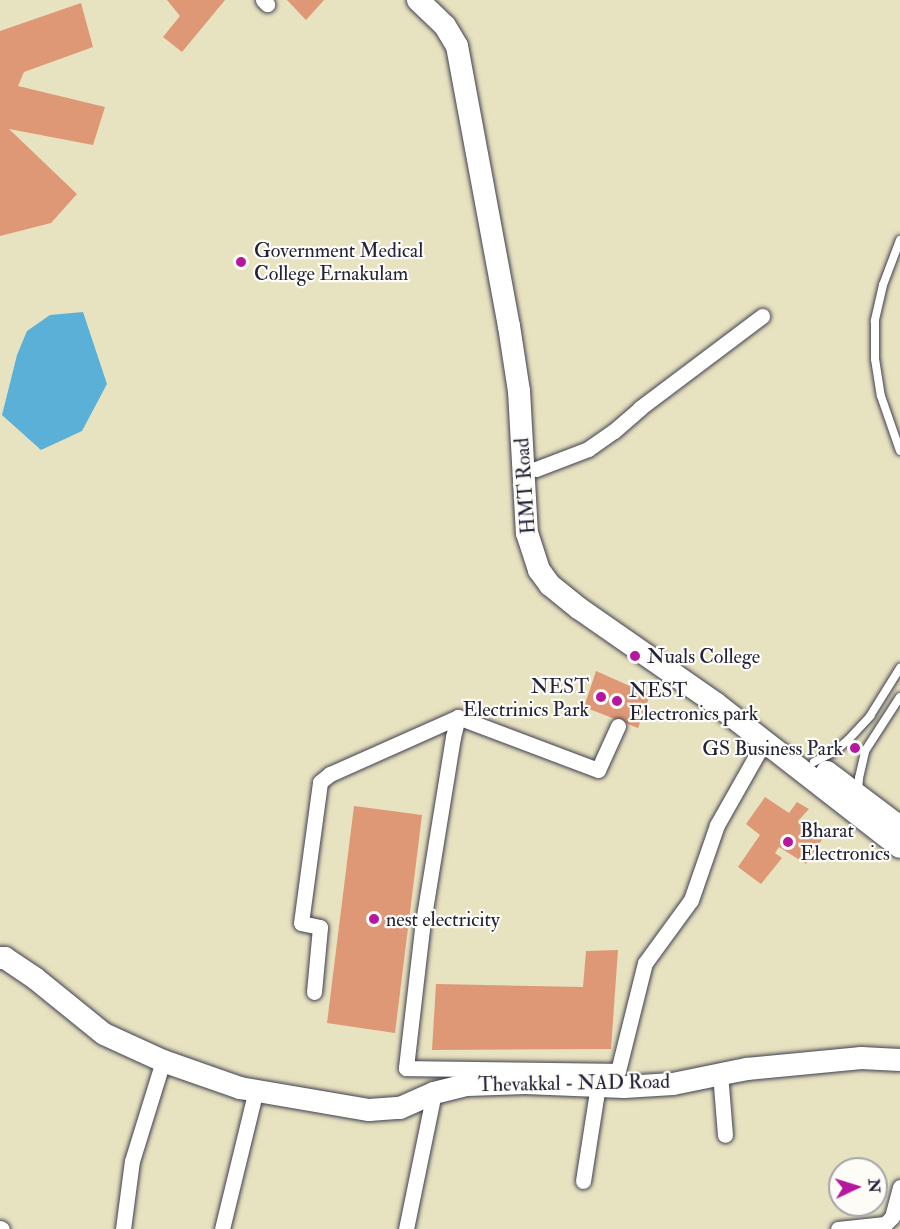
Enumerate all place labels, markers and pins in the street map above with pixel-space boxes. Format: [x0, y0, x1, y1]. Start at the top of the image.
place label: Government Medical College Ernakulam [254, 238, 423, 285]
marker: Government Medical College Ernakulam [232, 253, 250, 271]
place label: Nuals College [647, 644, 760, 668]
marker: Nuals College [628, 649, 642, 663]
place label: NEST Electrinics Park [463, 674, 589, 721]
place label: NEST Electronics park [629, 678, 758, 725]
marker: NEST Electrinics Park [594, 690, 608, 704]
marker: NEST Electronics park [610, 694, 624, 708]
place label: GS Business Park [702, 736, 843, 760]
marker: GS Business Park [848, 741, 862, 755]
place label: Bharat Electronics [800, 819, 890, 866]
marker: Bharat Electronics [781, 835, 795, 849]
place label: nest electricity [386, 907, 500, 931]
marker: nest electricity [367, 912, 381, 926]

